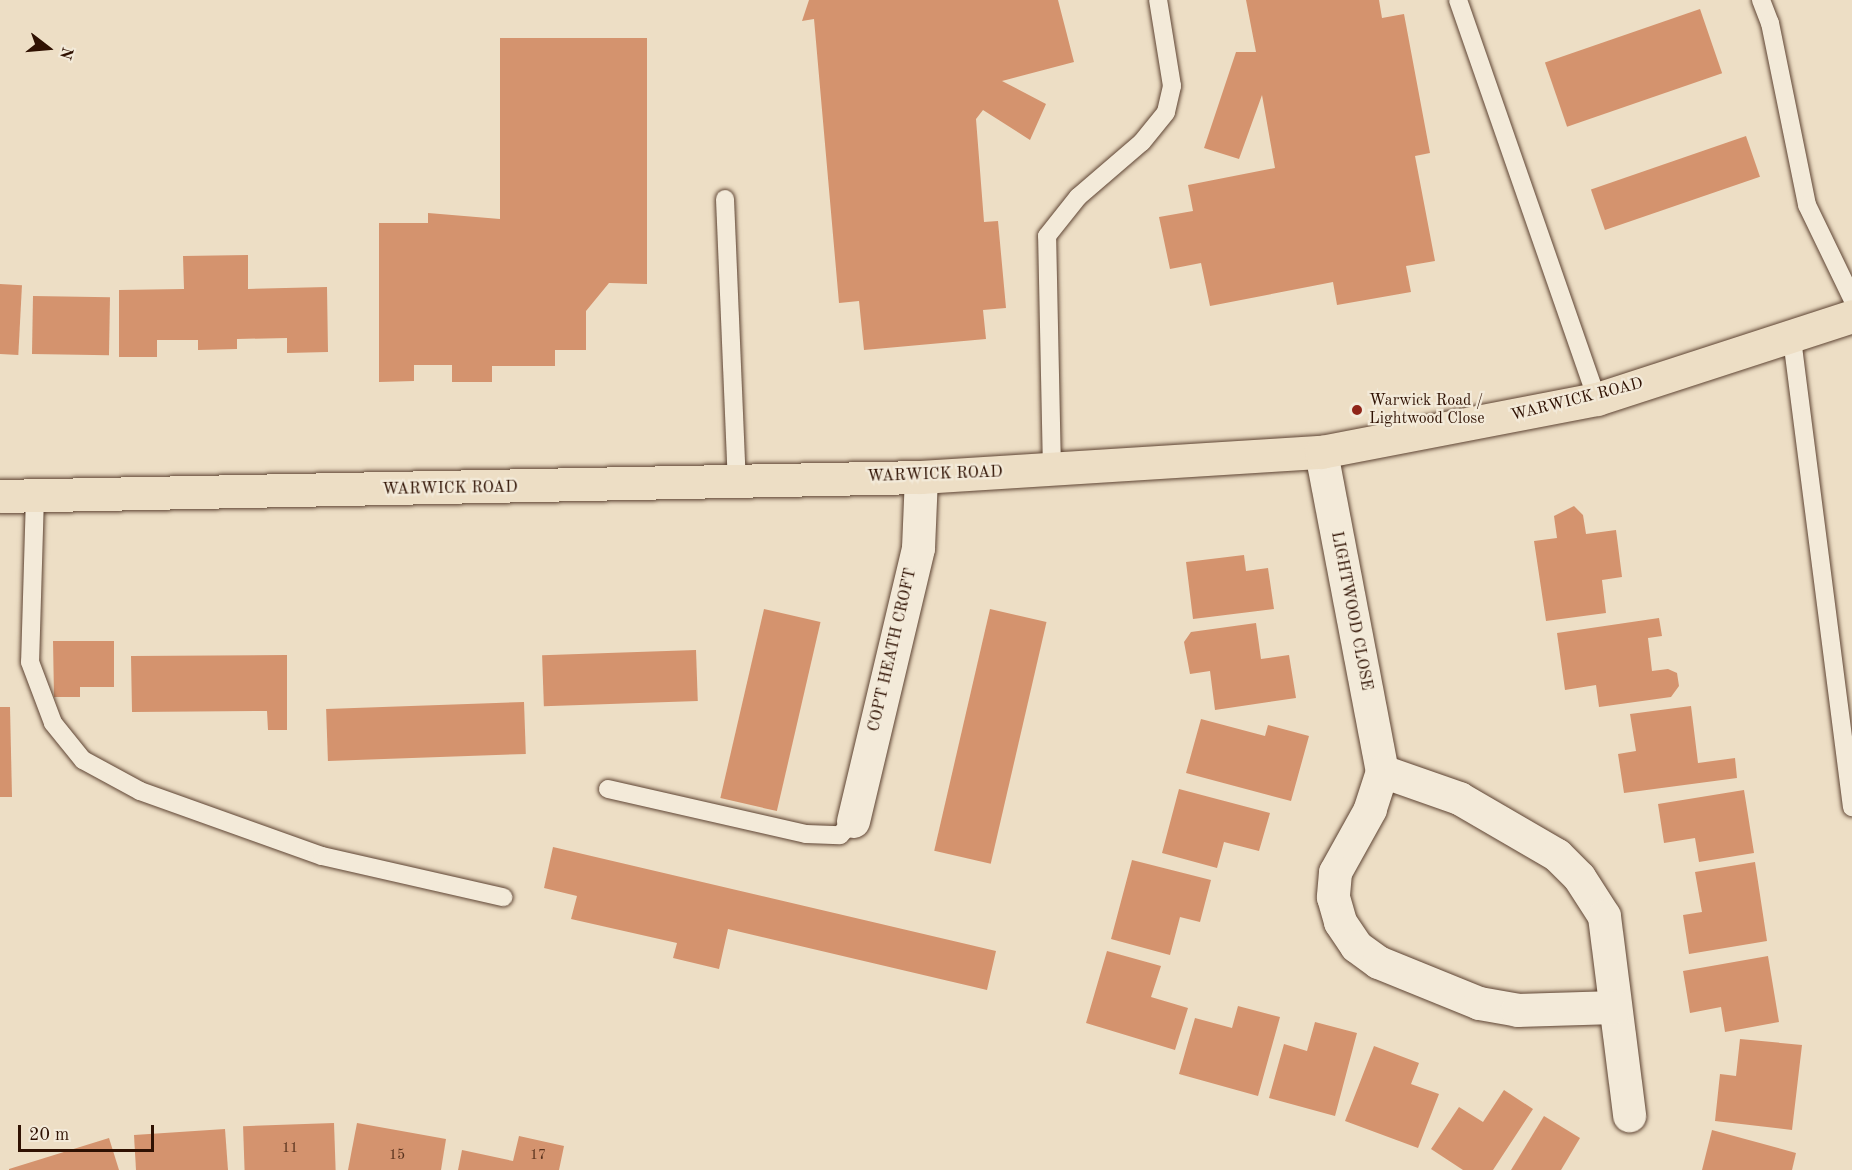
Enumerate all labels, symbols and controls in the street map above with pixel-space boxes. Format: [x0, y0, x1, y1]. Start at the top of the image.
north arrow [18, 18, 78, 78]
text: N [56, 45, 75, 61]
street label: WARWICK ROAD [1509, 374, 1645, 426]
place label: Warwick Road / Lightwood Close [1369, 391, 1485, 429]
marker: Warwick Road / Lightwood Close [1350, 403, 1364, 417]
street label: WARWICK ROAD [867, 463, 1003, 487]
street label: WARWICK ROAD [382, 478, 518, 500]
street label: LIGHTWOOD CLOSE [1326, 530, 1376, 692]
street label: COPT HEATH CROFT [865, 566, 921, 734]
scale bar [21, 1113, 158, 1151]
text: 20 m [29, 1126, 69, 1144]
house number: 11 [282, 1140, 298, 1156]
house number: 15 [389, 1147, 405, 1163]
house number: 17 [530, 1147, 546, 1163]

